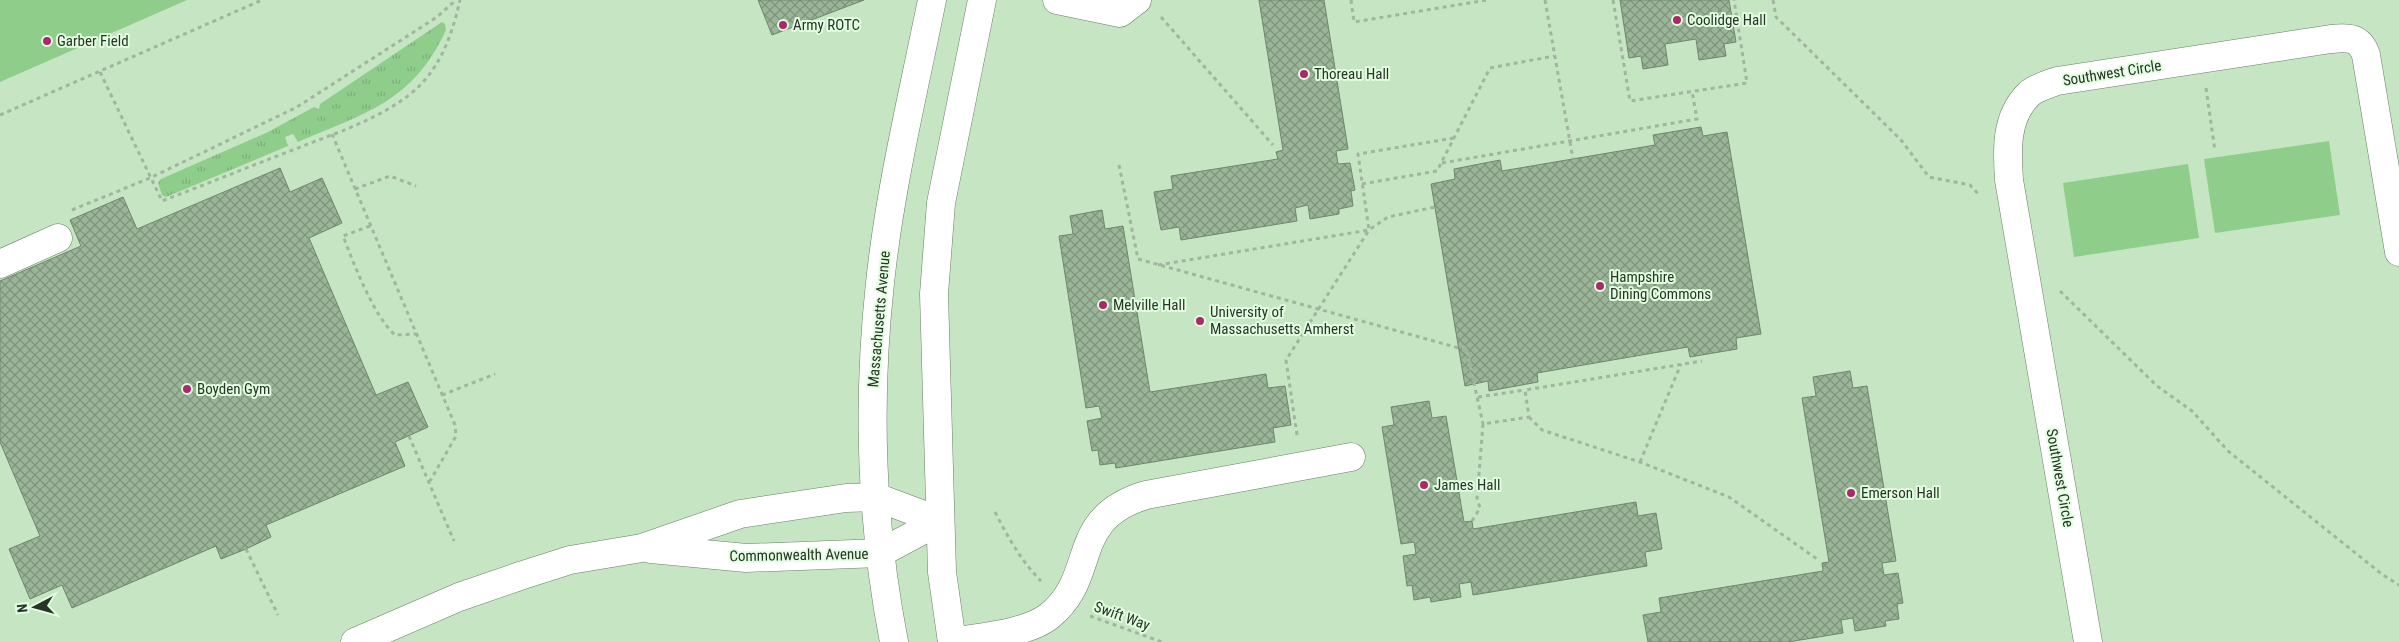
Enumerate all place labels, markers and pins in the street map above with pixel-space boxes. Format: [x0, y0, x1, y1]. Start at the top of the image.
place label: Coolidge Hall [1687, 11, 1766, 29]
marker: Coolidge Hall [1671, 14, 1683, 26]
place label: Army ROTC [793, 16, 860, 34]
marker: Army ROTC [777, 19, 789, 31]
place label: Garber Field [57, 32, 129, 50]
marker: Garber Field [41, 35, 53, 47]
place label: Thoreau Hall [1314, 65, 1389, 83]
marker: Thoreau Hall [1298, 68, 1310, 80]
place label: Hampshire Dining Commons [1610, 268, 1711, 303]
marker: Hampshire Dining Commons [1594, 280, 1606, 292]
place label: Melville Hall [1113, 296, 1185, 314]
marker: Melville Hall [1097, 299, 1109, 311]
place label: University of Massachusetts Amherst [1210, 303, 1354, 338]
marker: University of Massachusetts Amherst [1194, 315, 1206, 327]
place label: Boyden Gym [197, 380, 270, 398]
marker: Boyden Gym [181, 383, 193, 395]
place label: James Hall [1434, 476, 1500, 494]
marker: James Hall [1418, 479, 1430, 491]
place label: Emerson Hall [1861, 484, 1940, 502]
marker: Emerson Hall [1845, 487, 1857, 499]

